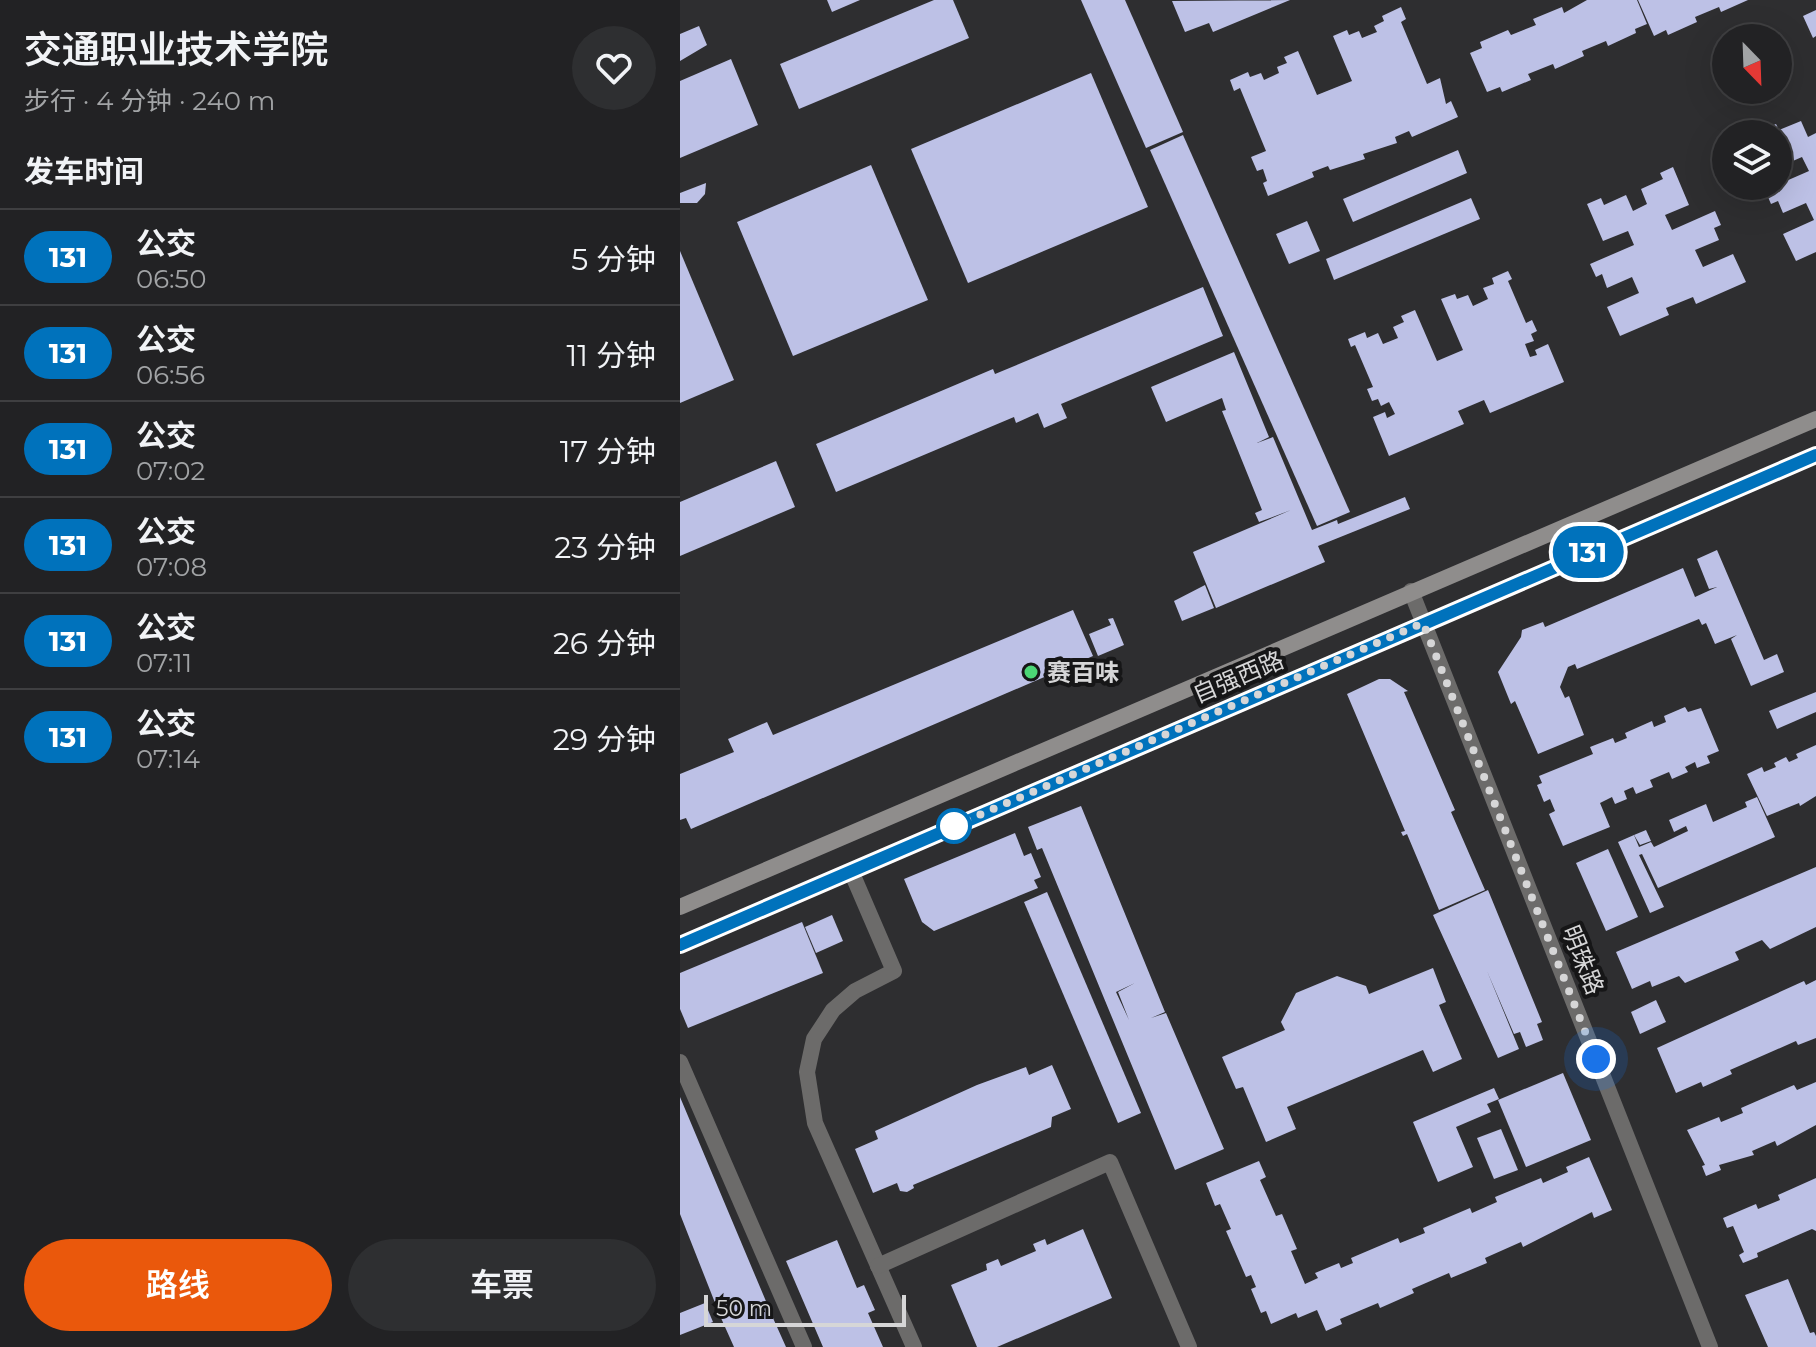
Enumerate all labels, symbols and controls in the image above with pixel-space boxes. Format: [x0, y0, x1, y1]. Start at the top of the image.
north arrow [1712, 24, 1792, 104]
map controls [1712, 24, 1792, 200]
text: 交通职业技术学院 [24, 26, 328, 73]
button: heart [572, 26, 656, 110]
text: 步行 · 4 分钟 · 240 m [24, 85, 275, 117]
button: layers [1712, 120, 1792, 200]
text: 发车时间 [24, 153, 144, 190]
text: 公交 [136, 225, 196, 262]
text: 131 [49, 240, 87, 274]
text: 5 分钟 [571, 241, 656, 278]
text: 06:50 [136, 263, 207, 295]
text: 公交 [136, 321, 196, 358]
text: 131 [49, 336, 87, 370]
text: 11 分钟 [566, 337, 656, 374]
text: 06:56 [136, 359, 205, 391]
text: 公交 [136, 417, 196, 454]
text: 131 [49, 432, 87, 466]
text: 17 分钟 [560, 433, 656, 470]
text: 07:02 [136, 455, 205, 487]
text: 公交 [136, 513, 196, 550]
line badge: 131 [1542, 526, 1634, 578]
text: 131 [49, 528, 87, 562]
text: 23 分钟 [554, 529, 656, 566]
text: 131 [1569, 535, 1607, 569]
text: 07:08 [136, 551, 207, 583]
text: 公交 [136, 609, 196, 646]
text: 131 [49, 624, 87, 658]
text: 26 分钟 [553, 625, 656, 662]
street label: 自强西路 [1188, 645, 1288, 709]
text: 07:11 [136, 647, 192, 679]
place label: 赛百味 [1047, 658, 1119, 687]
marker: 赛百味 [1022, 663, 1040, 681]
text: 公交 [136, 705, 196, 742]
text: 131 [49, 720, 87, 754]
text: 29 分钟 [553, 721, 656, 758]
text: 07:14 [136, 743, 200, 775]
unlabelled marker [937, 809, 971, 843]
street label: 明珠路 [1556, 921, 1610, 999]
your location [1576, 1039, 1616, 1079]
button: 路线 [24, 1239, 332, 1331]
button: 车票 [348, 1239, 656, 1331]
scale bar [704, 1291, 906, 1327]
text: 50 m [716, 1295, 772, 1322]

